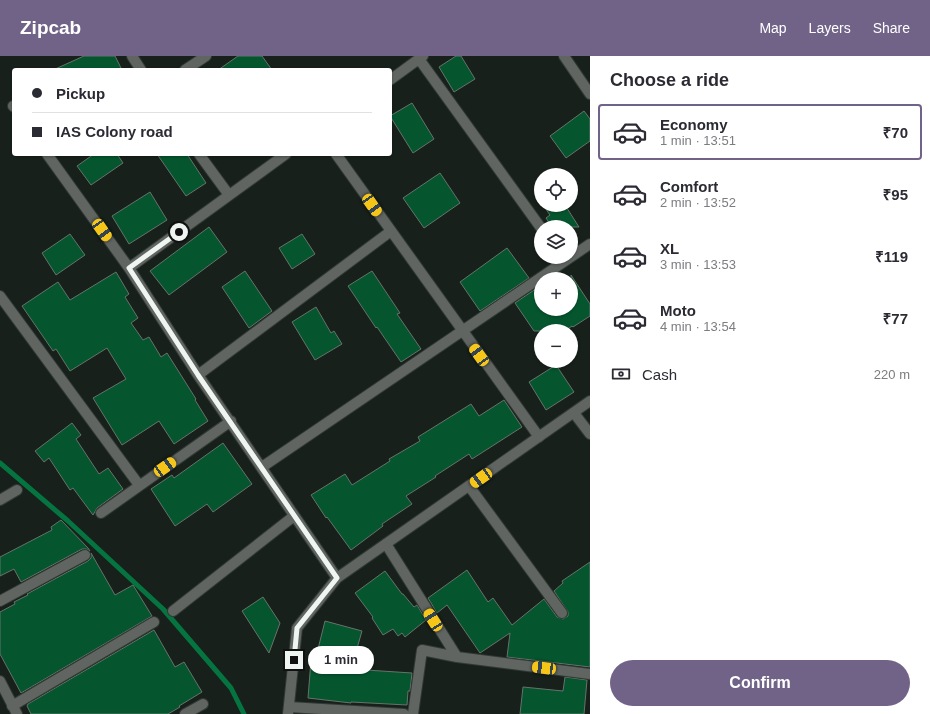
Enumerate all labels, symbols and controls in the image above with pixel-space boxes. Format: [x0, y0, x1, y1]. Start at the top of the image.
text: Zipcab [20, 17, 81, 38]
text: Map [759, 20, 787, 36]
text: Layers [809, 20, 851, 36]
text: Share [873, 20, 910, 36]
text: Choose a ride [610, 70, 729, 90]
text: Pickup [56, 85, 105, 102]
icon: car [612, 114, 648, 150]
text: Economy [660, 116, 728, 133]
text: IAS Colony road [56, 123, 173, 140]
text: ₹70 [883, 124, 908, 141]
text: 1 min · 13:51 [660, 133, 736, 148]
map controls [534, 168, 578, 368]
button: locate [534, 168, 578, 212]
icon: car [612, 176, 648, 212]
text: Comfort [660, 178, 718, 195]
text: ₹95 [883, 186, 908, 203]
car [360, 192, 384, 218]
text: 2 min · 13:52 [660, 195, 736, 210]
car [90, 217, 114, 243]
button: layers [534, 220, 578, 264]
route start [170, 223, 188, 241]
icon: car [612, 238, 648, 274]
text: XL [660, 240, 679, 257]
text: ₹119 [875, 248, 908, 265]
text: 3 min · 13:53 [660, 257, 736, 272]
button: + [534, 272, 578, 316]
icon: car [612, 300, 648, 336]
text: Moto [660, 302, 696, 319]
text: ₹77 [883, 310, 908, 327]
text: 4 min · 13:54 [660, 319, 736, 334]
button: − [534, 324, 578, 368]
car [467, 342, 491, 368]
icon: cash [610, 363, 632, 385]
text: Cash [642, 366, 677, 383]
text: 220 m [874, 367, 910, 382]
car [152, 455, 178, 479]
car [468, 466, 494, 490]
car [422, 607, 444, 633]
callout: 1 min [308, 646, 374, 674]
route end [285, 651, 303, 669]
text: 1 min [324, 652, 358, 667]
button: Confirm [610, 660, 910, 706]
car [531, 661, 557, 675]

